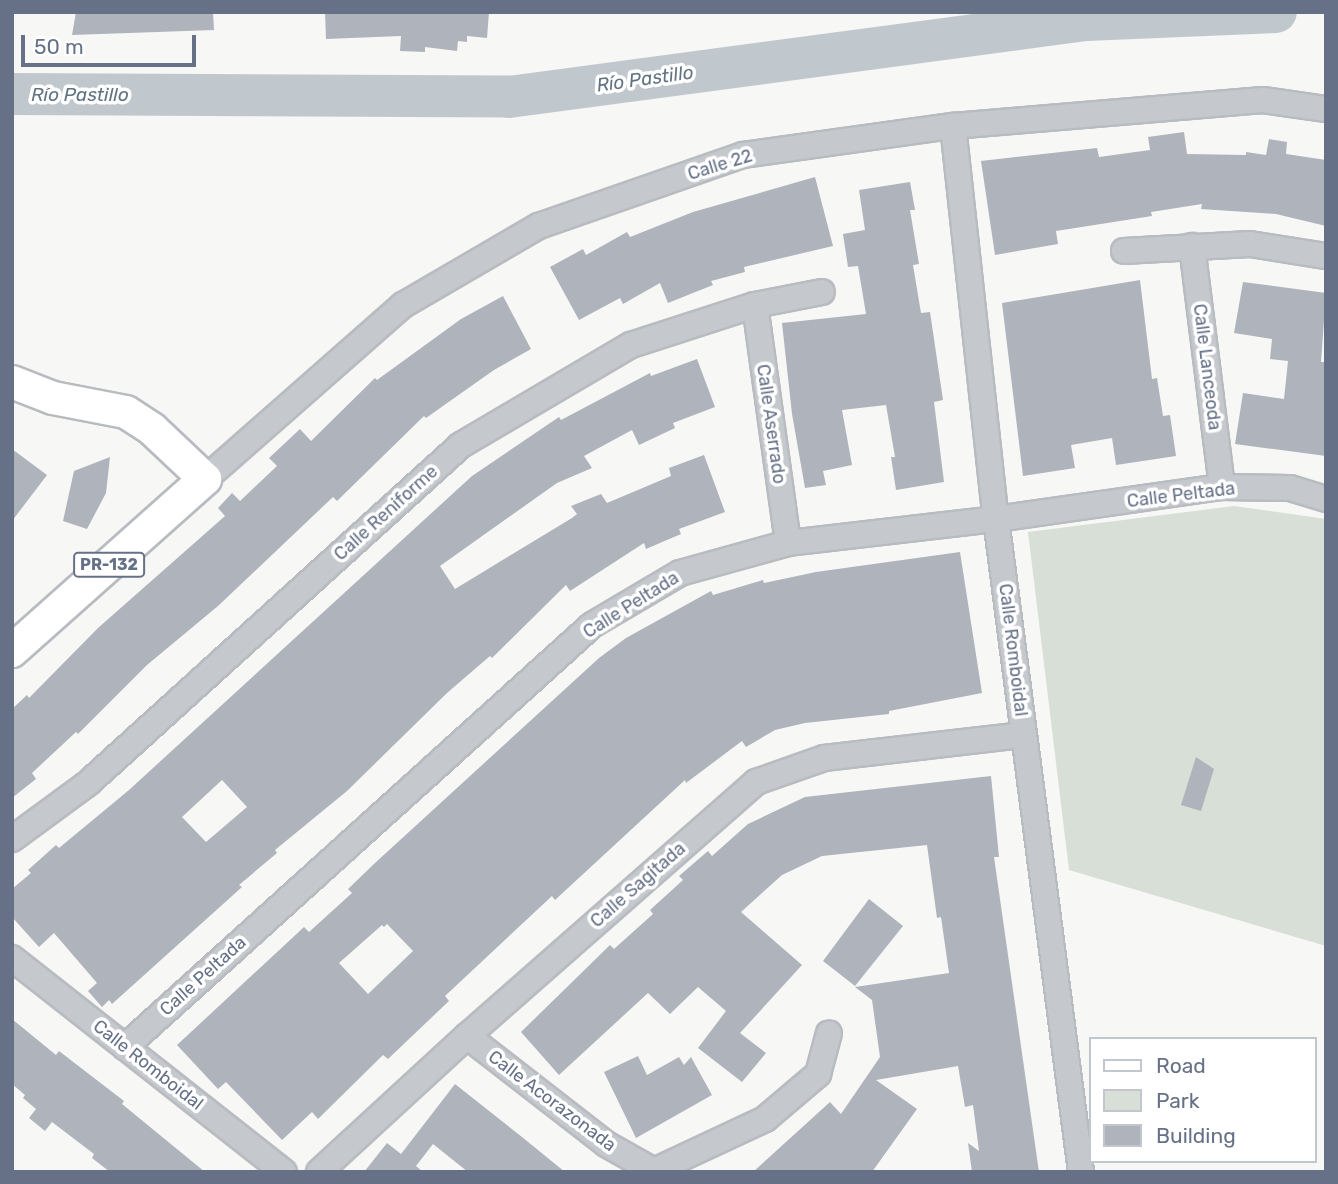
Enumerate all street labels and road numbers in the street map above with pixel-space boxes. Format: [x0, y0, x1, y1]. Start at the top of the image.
street label: Calle 22 [685, 145, 755, 185]
street label: Calle Lanceoda [1189, 303, 1225, 431]
street label: Calle Aserrado [752, 363, 790, 485]
street label: Calle Reniforme [330, 461, 442, 565]
street label: Calle Peltada [1126, 478, 1236, 512]
road number: PR-132 [72, 552, 146, 578]
street label: Calle Peltada [579, 567, 683, 643]
street label: Calle Romboidal [994, 582, 1032, 718]
street label: Calle Sagitada [586, 838, 690, 932]
street label: Calle Peltada [155, 932, 251, 1020]
street label: Calle Romboidal [89, 1015, 207, 1115]
street label: Calle Acorazonada [484, 1046, 620, 1156]

